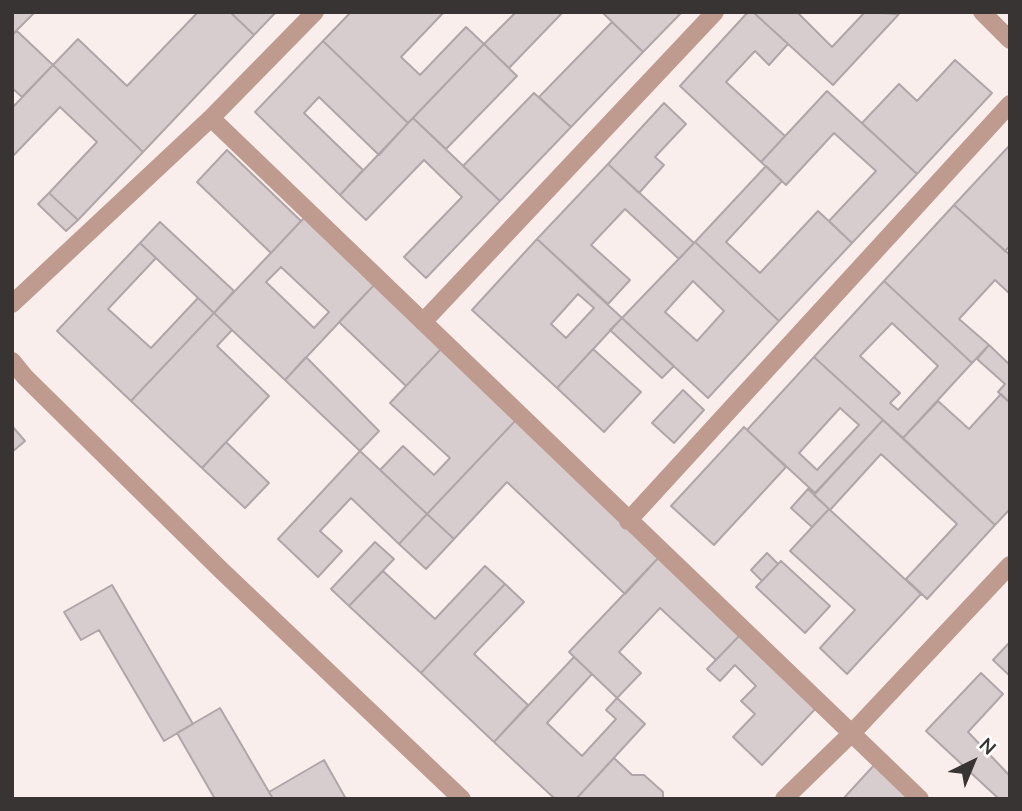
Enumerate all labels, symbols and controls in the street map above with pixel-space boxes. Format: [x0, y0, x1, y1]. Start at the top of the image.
north arrow [938, 727, 1008, 797]
text: N [973, 732, 1001, 761]

